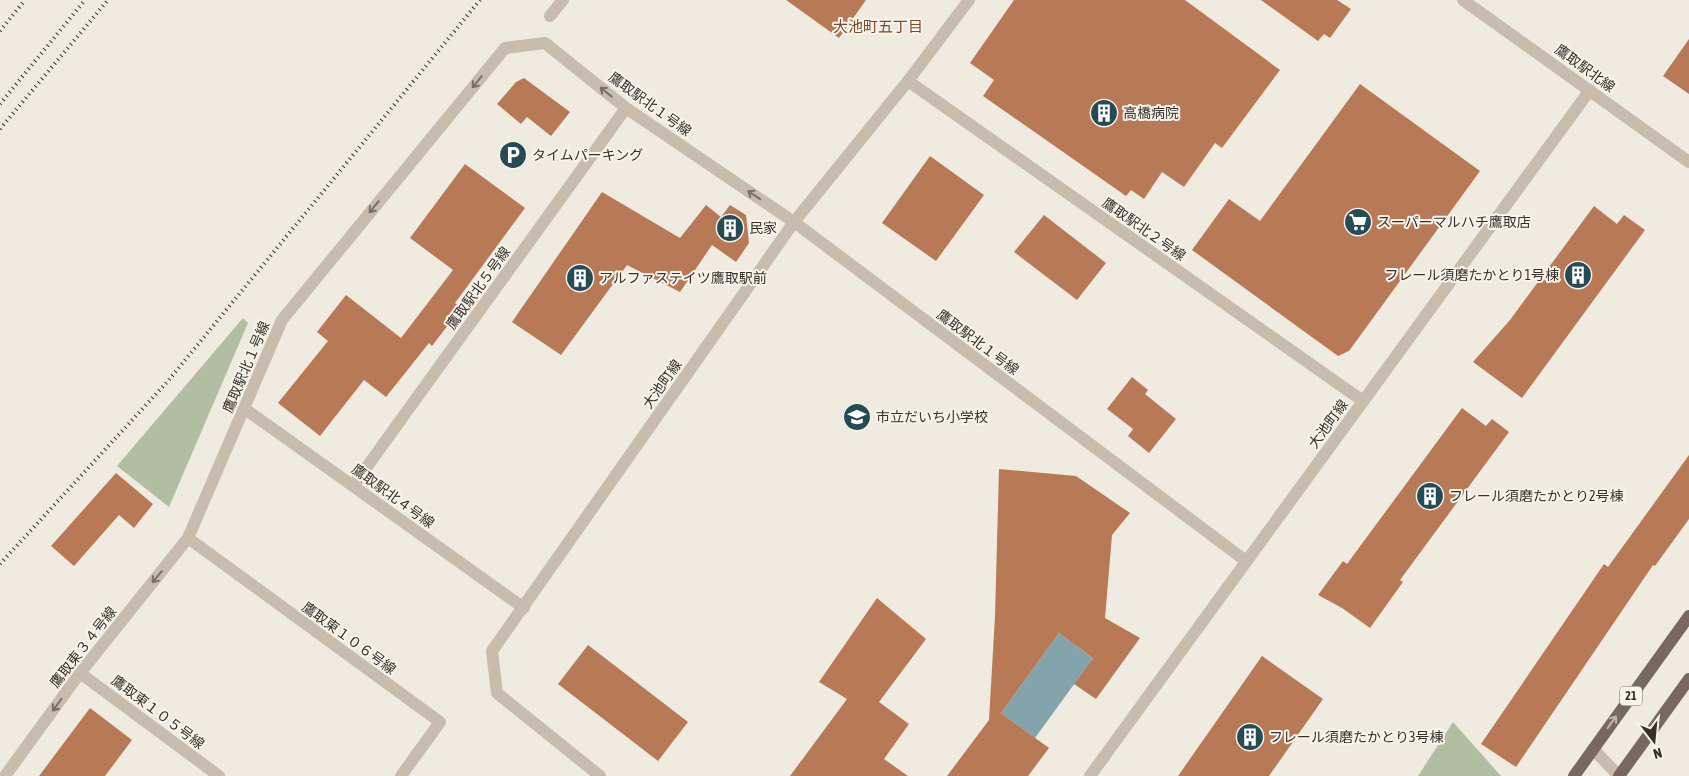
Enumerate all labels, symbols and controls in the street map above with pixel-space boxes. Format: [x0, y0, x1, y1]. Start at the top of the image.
district label: 大池町五丁目 [833, 18, 923, 35]
street label: 鷹取駅北線 [1552, 41, 1618, 95]
street label: 鷹取駅北１号線 [606, 69, 694, 139]
one-way arrow [472, 75, 483, 88]
one-way arrow [600, 87, 613, 98]
building icon: 高橋病院 [1089, 98, 1119, 128]
place label: 高橋病院 [1123, 105, 1179, 121]
parking icon: タイムパーキング [498, 140, 528, 170]
place label: タイムパーキング [532, 147, 643, 163]
one-way arrow [747, 190, 761, 200]
street label: 鷹取駅北２号線 [1099, 194, 1189, 264]
one-way arrow [369, 201, 380, 214]
supermarket icon: スーパーマルハチ鷹取店 [1343, 207, 1373, 237]
building icon: 民家 [715, 213, 745, 243]
place label: スーパーマルハチ鷹取店 [1377, 214, 1531, 230]
place label: 民家 [749, 220, 777, 236]
street label: 鷹取駅北５号線 [443, 244, 513, 332]
building icon: フレール須磨たかとり1号棟 [1563, 260, 1593, 290]
building icon: アルファステイツ鷹取駅前 [565, 263, 595, 293]
place label: フレール須磨たかとり1号棟 [1384, 267, 1559, 283]
place label: アルファステイツ鷹取駅前 [599, 270, 767, 286]
street label: 鷹取駅北１号線 [934, 306, 1022, 378]
street label: 鷹取駅北１号線 [219, 319, 273, 415]
street label: 大池町線 [639, 356, 685, 412]
street label: 大池町線 [1305, 397, 1351, 451]
school or university icon: 市立だいち小学校 [842, 402, 872, 432]
place label: 市立だいち小学校 [876, 409, 988, 425]
street label: 鷹取駅北４号線 [349, 461, 437, 531]
building icon: フレール須磨たかとり2号棟 [1415, 481, 1445, 511]
place label: フレール須磨たかとり2号棟 [1449, 488, 1624, 504]
one-way arrow [152, 570, 163, 583]
street label: 鷹取東１０６号線 [299, 599, 399, 677]
street label: 鷹取東３４号線 [47, 603, 119, 691]
street label: 鷹取東１０５号線 [108, 672, 208, 752]
road number: 21 [1620, 686, 1642, 706]
one-way arrow [52, 697, 62, 711]
one-way arrow [1607, 715, 1617, 729]
north arrow [1629, 716, 1679, 766]
building icon: フレール須磨たかとり3号棟 [1235, 722, 1265, 752]
place label: フレール須磨たかとり3号棟 [1269, 729, 1444, 745]
text: N [1651, 745, 1664, 762]

